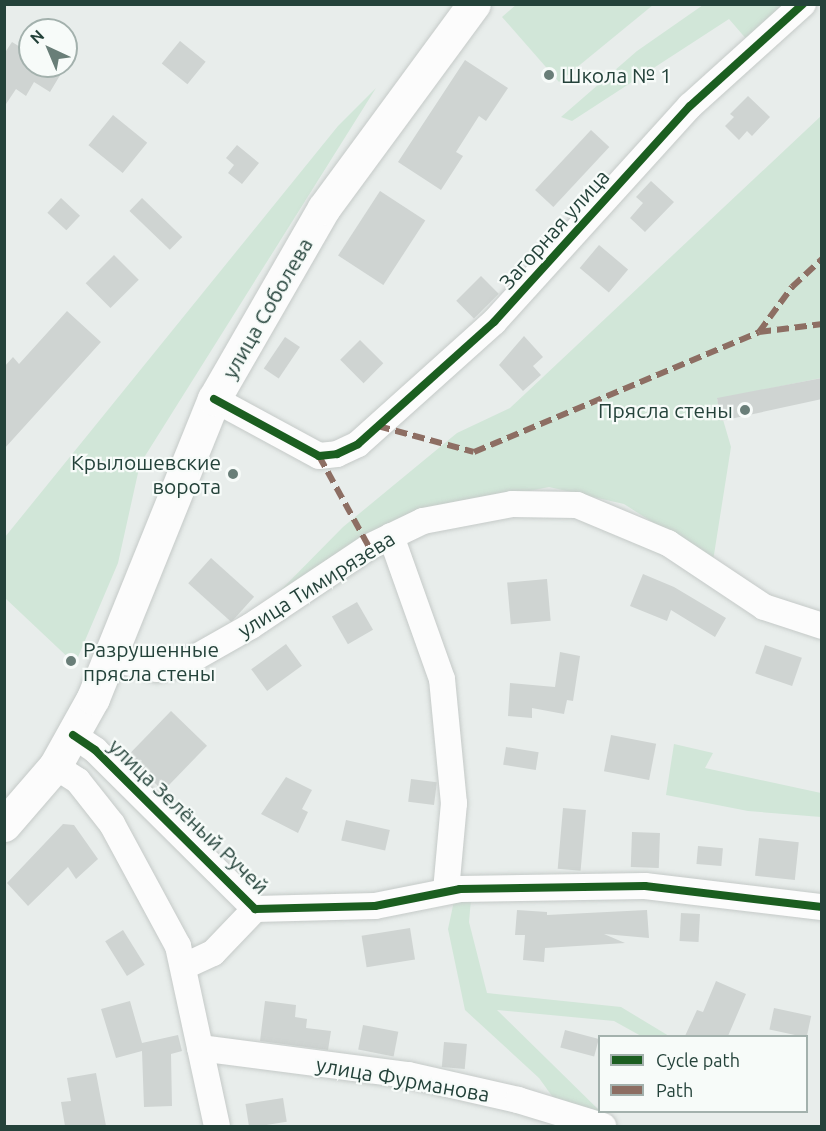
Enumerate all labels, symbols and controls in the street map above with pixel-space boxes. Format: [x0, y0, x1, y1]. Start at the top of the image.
north arrow [18, 18, 78, 78]
text: N [26, 26, 47, 47]
place label: Школа № 1 [561, 62, 672, 88]
marker: Школа № 1 [542, 68, 556, 82]
street label: Загорная улица [494, 164, 614, 294]
street label: улица Соболева [217, 233, 317, 383]
place label: Прясла стены [598, 397, 733, 423]
marker: Прясла стены [738, 403, 752, 417]
place label: Крылошевские ворота [71, 449, 221, 499]
marker: Крылошевские ворота [226, 467, 240, 481]
street label: улица Тимирязева [233, 525, 399, 643]
place label: Разрушенные прясла стены [83, 636, 219, 686]
marker: Разрушенные прясла стены [64, 654, 78, 668]
street label: улица Зелёный Ручей [104, 733, 274, 899]
legend [598, 1035, 808, 1113]
text: Cycle path [656, 1050, 740, 1070]
street label: улица Фурманова [314, 1051, 492, 1107]
text: Path [656, 1080, 693, 1100]

